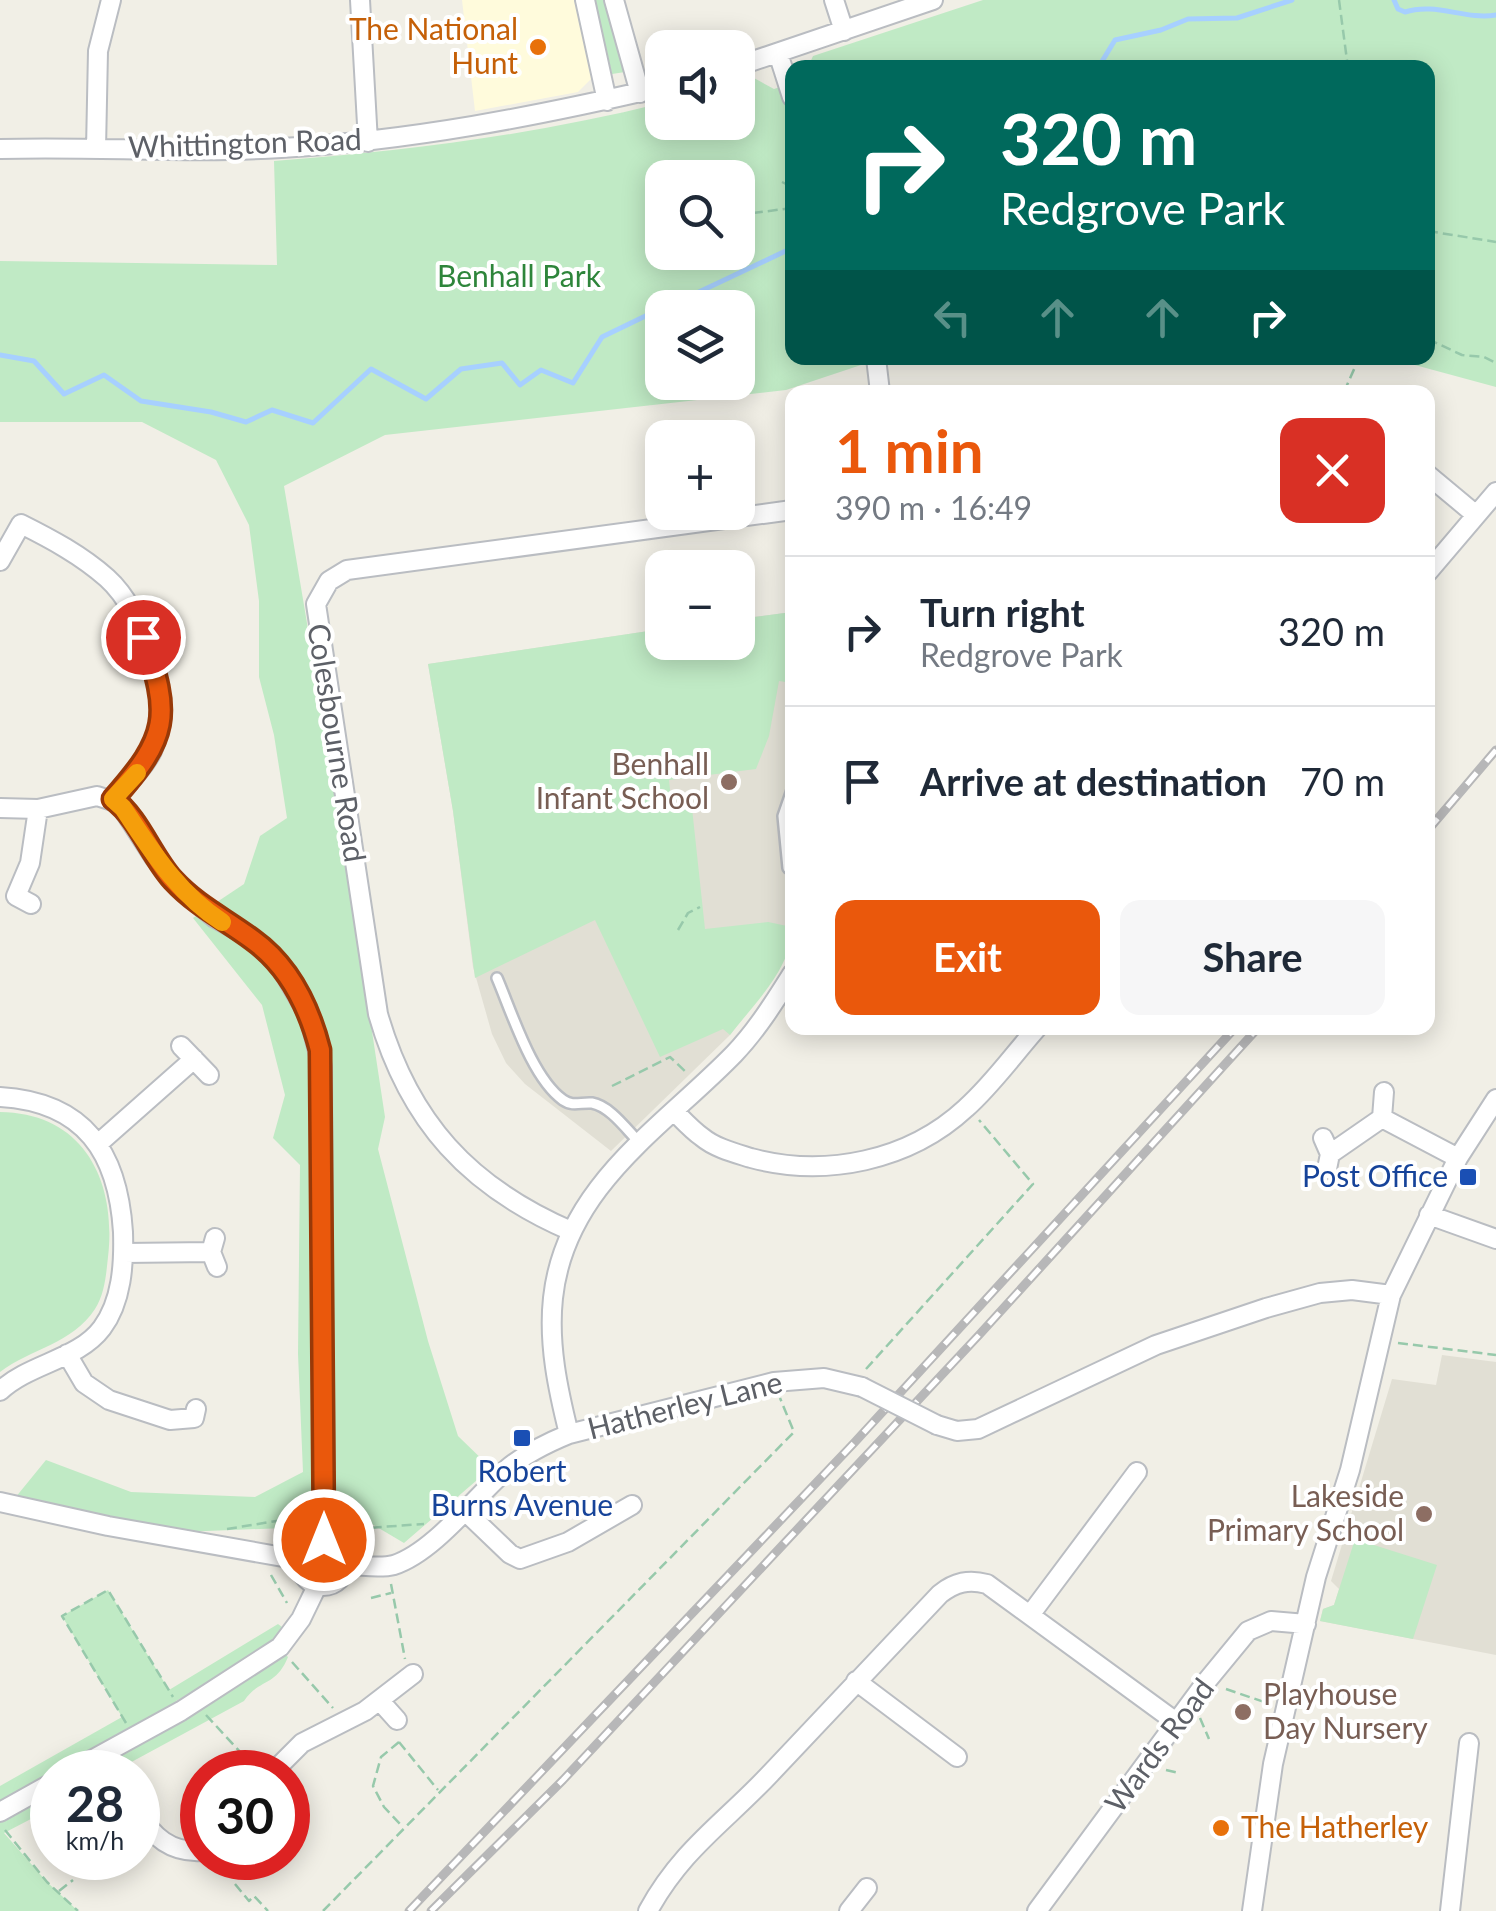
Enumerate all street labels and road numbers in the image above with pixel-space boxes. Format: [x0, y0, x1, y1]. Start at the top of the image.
street label: Whittington Road [127, 120, 362, 164]
street label: Colesbourne Road [301, 621, 375, 864]
street label: Hatherley Lane [583, 1362, 786, 1446]
street label: Wards Road [1096, 1671, 1221, 1819]

